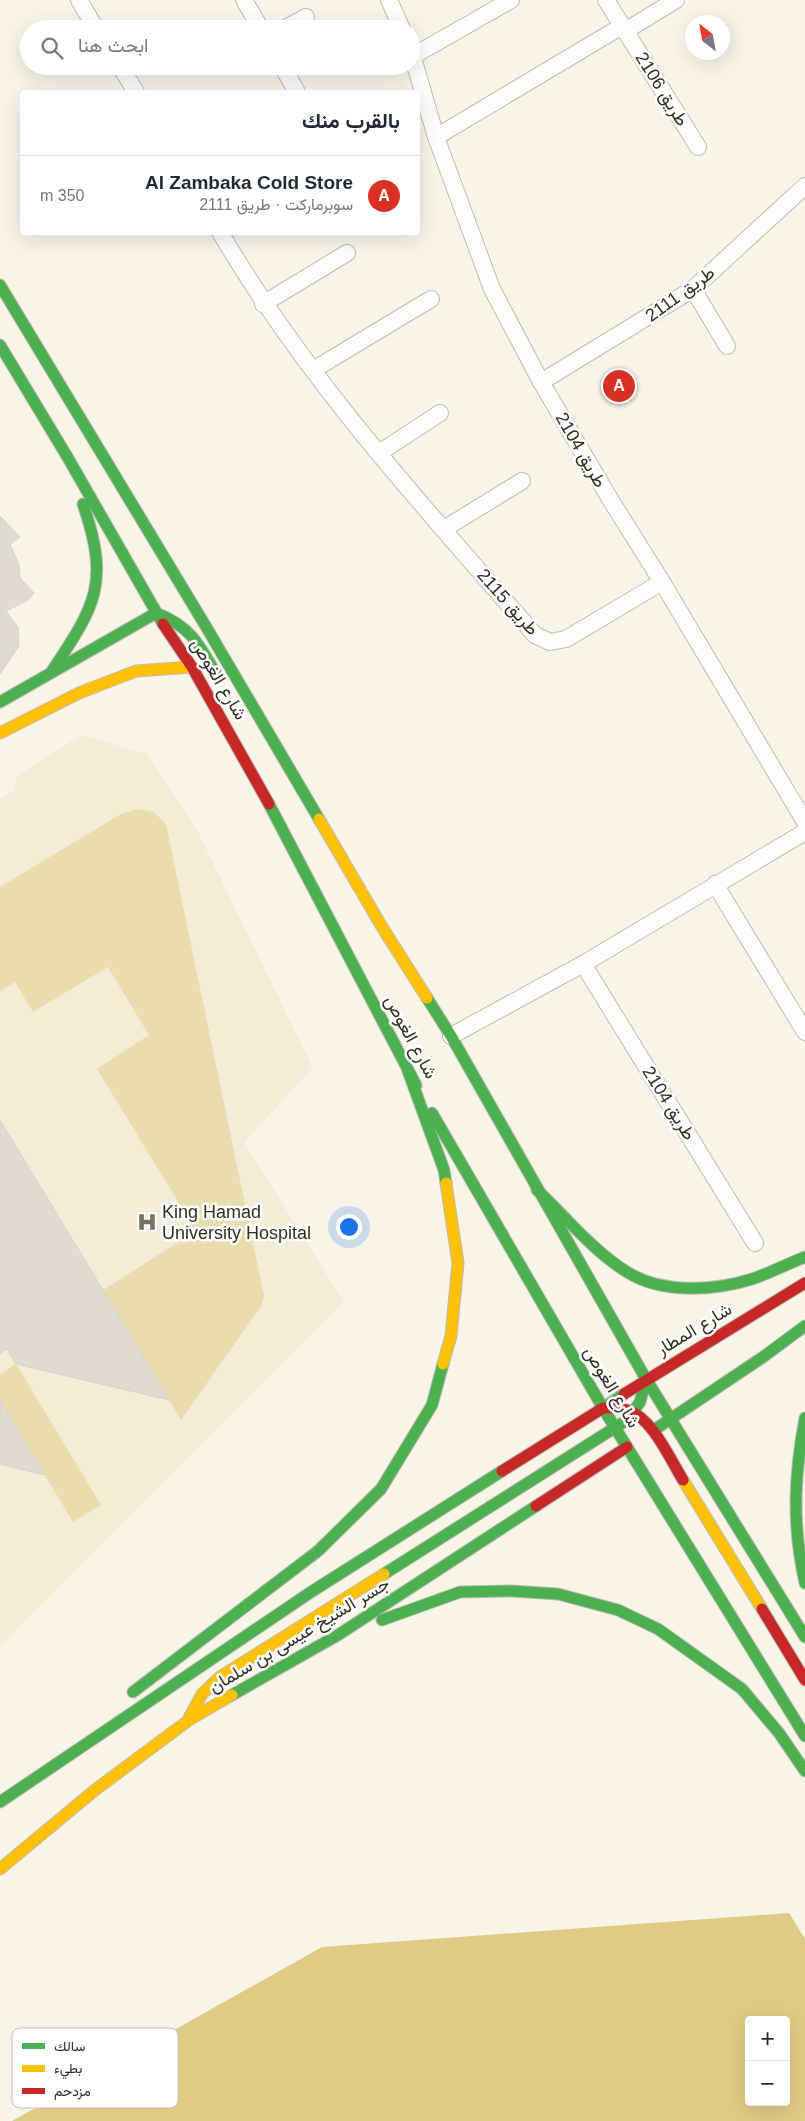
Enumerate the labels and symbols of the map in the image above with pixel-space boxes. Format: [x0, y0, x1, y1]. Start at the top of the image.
north arrow [685, 15, 730, 60]
street label: طريق 2106 [631, 48, 693, 130]
street label: طريق 2111 [642, 262, 719, 327]
pin: A [603, 367, 635, 405]
street label: طريق 2104 [551, 409, 610, 492]
street label: طريق 2115 [472, 565, 543, 640]
street label: شارع الغوص [185, 635, 251, 724]
street label: شارع الغوص [379, 992, 441, 1083]
street label: طريق 2104 [638, 1062, 700, 1144]
place label: King Hamad University Hospital [162, 1202, 311, 1243]
hospital icon: King Hamad University Hospital [136, 1211, 158, 1233]
your location [336, 1214, 362, 1240]
street label: شارع المطار [652, 1299, 736, 1361]
street label: شارع الغوص [578, 1343, 644, 1432]
street label: جسر الشيخ عيسى بن سلمان [205, 1573, 394, 1699]
legend [12, 2028, 178, 2108]
text: سالك [54, 2038, 85, 2054]
text: بطيء [54, 2060, 82, 2080]
text: مزدحم [54, 2083, 91, 2100]

